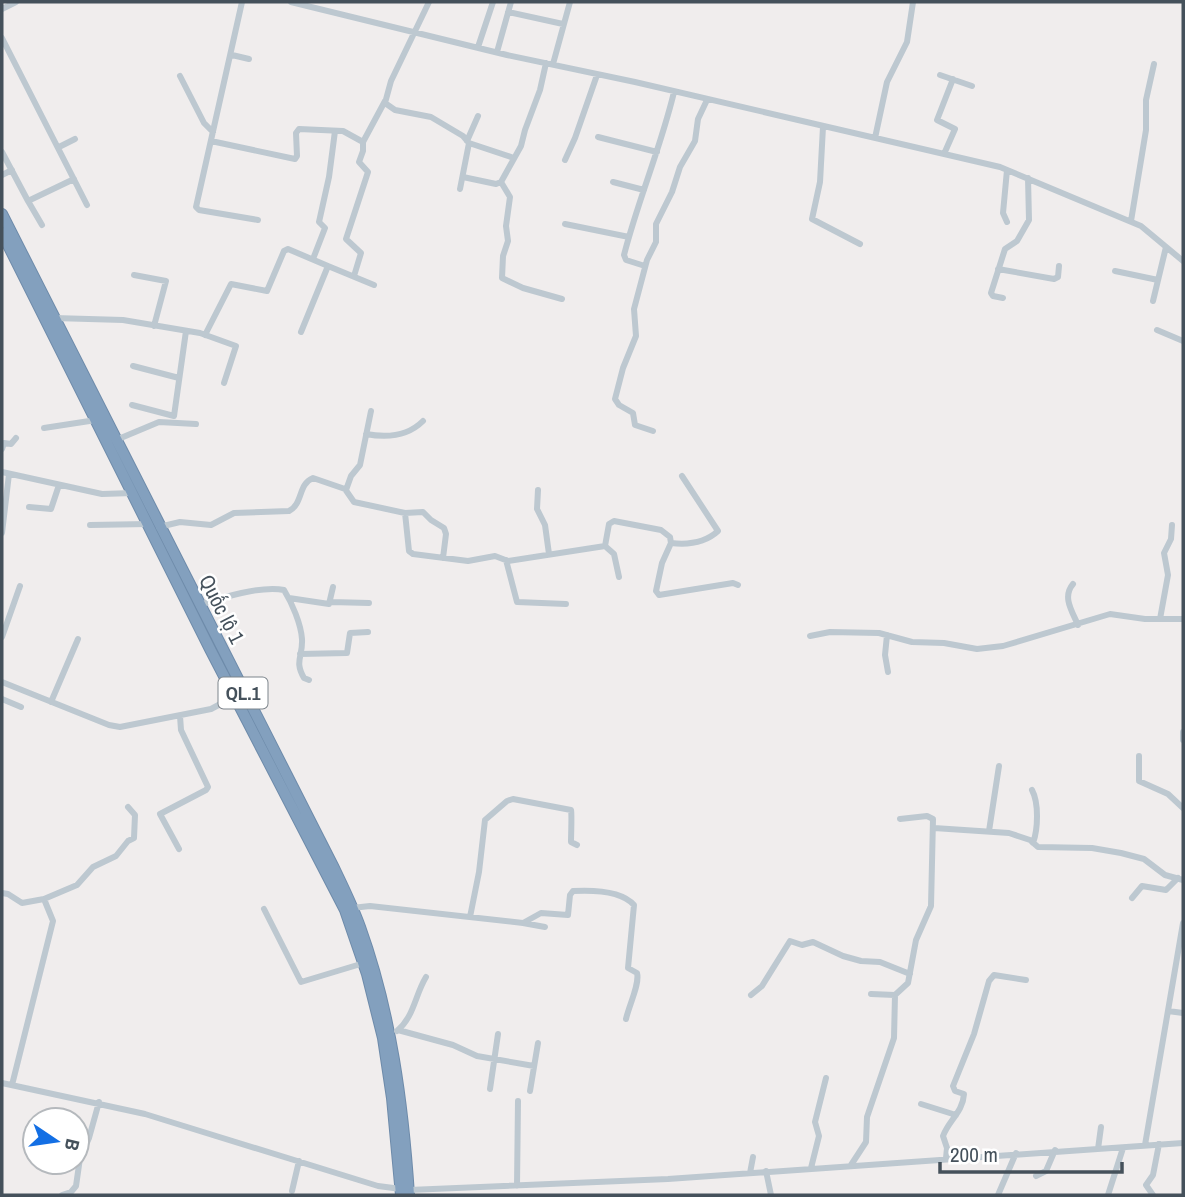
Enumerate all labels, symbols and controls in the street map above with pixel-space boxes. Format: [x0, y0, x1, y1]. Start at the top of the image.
street label: Quốc lộ 1 [192, 570, 252, 649]
road number: QL.1 [218, 678, 268, 708]
north arrow [21, 1106, 91, 1176]
scale bar [940, 1130, 1122, 1174]
text: B [59, 1136, 86, 1153]
text: 200 m [950, 1140, 998, 1169]

